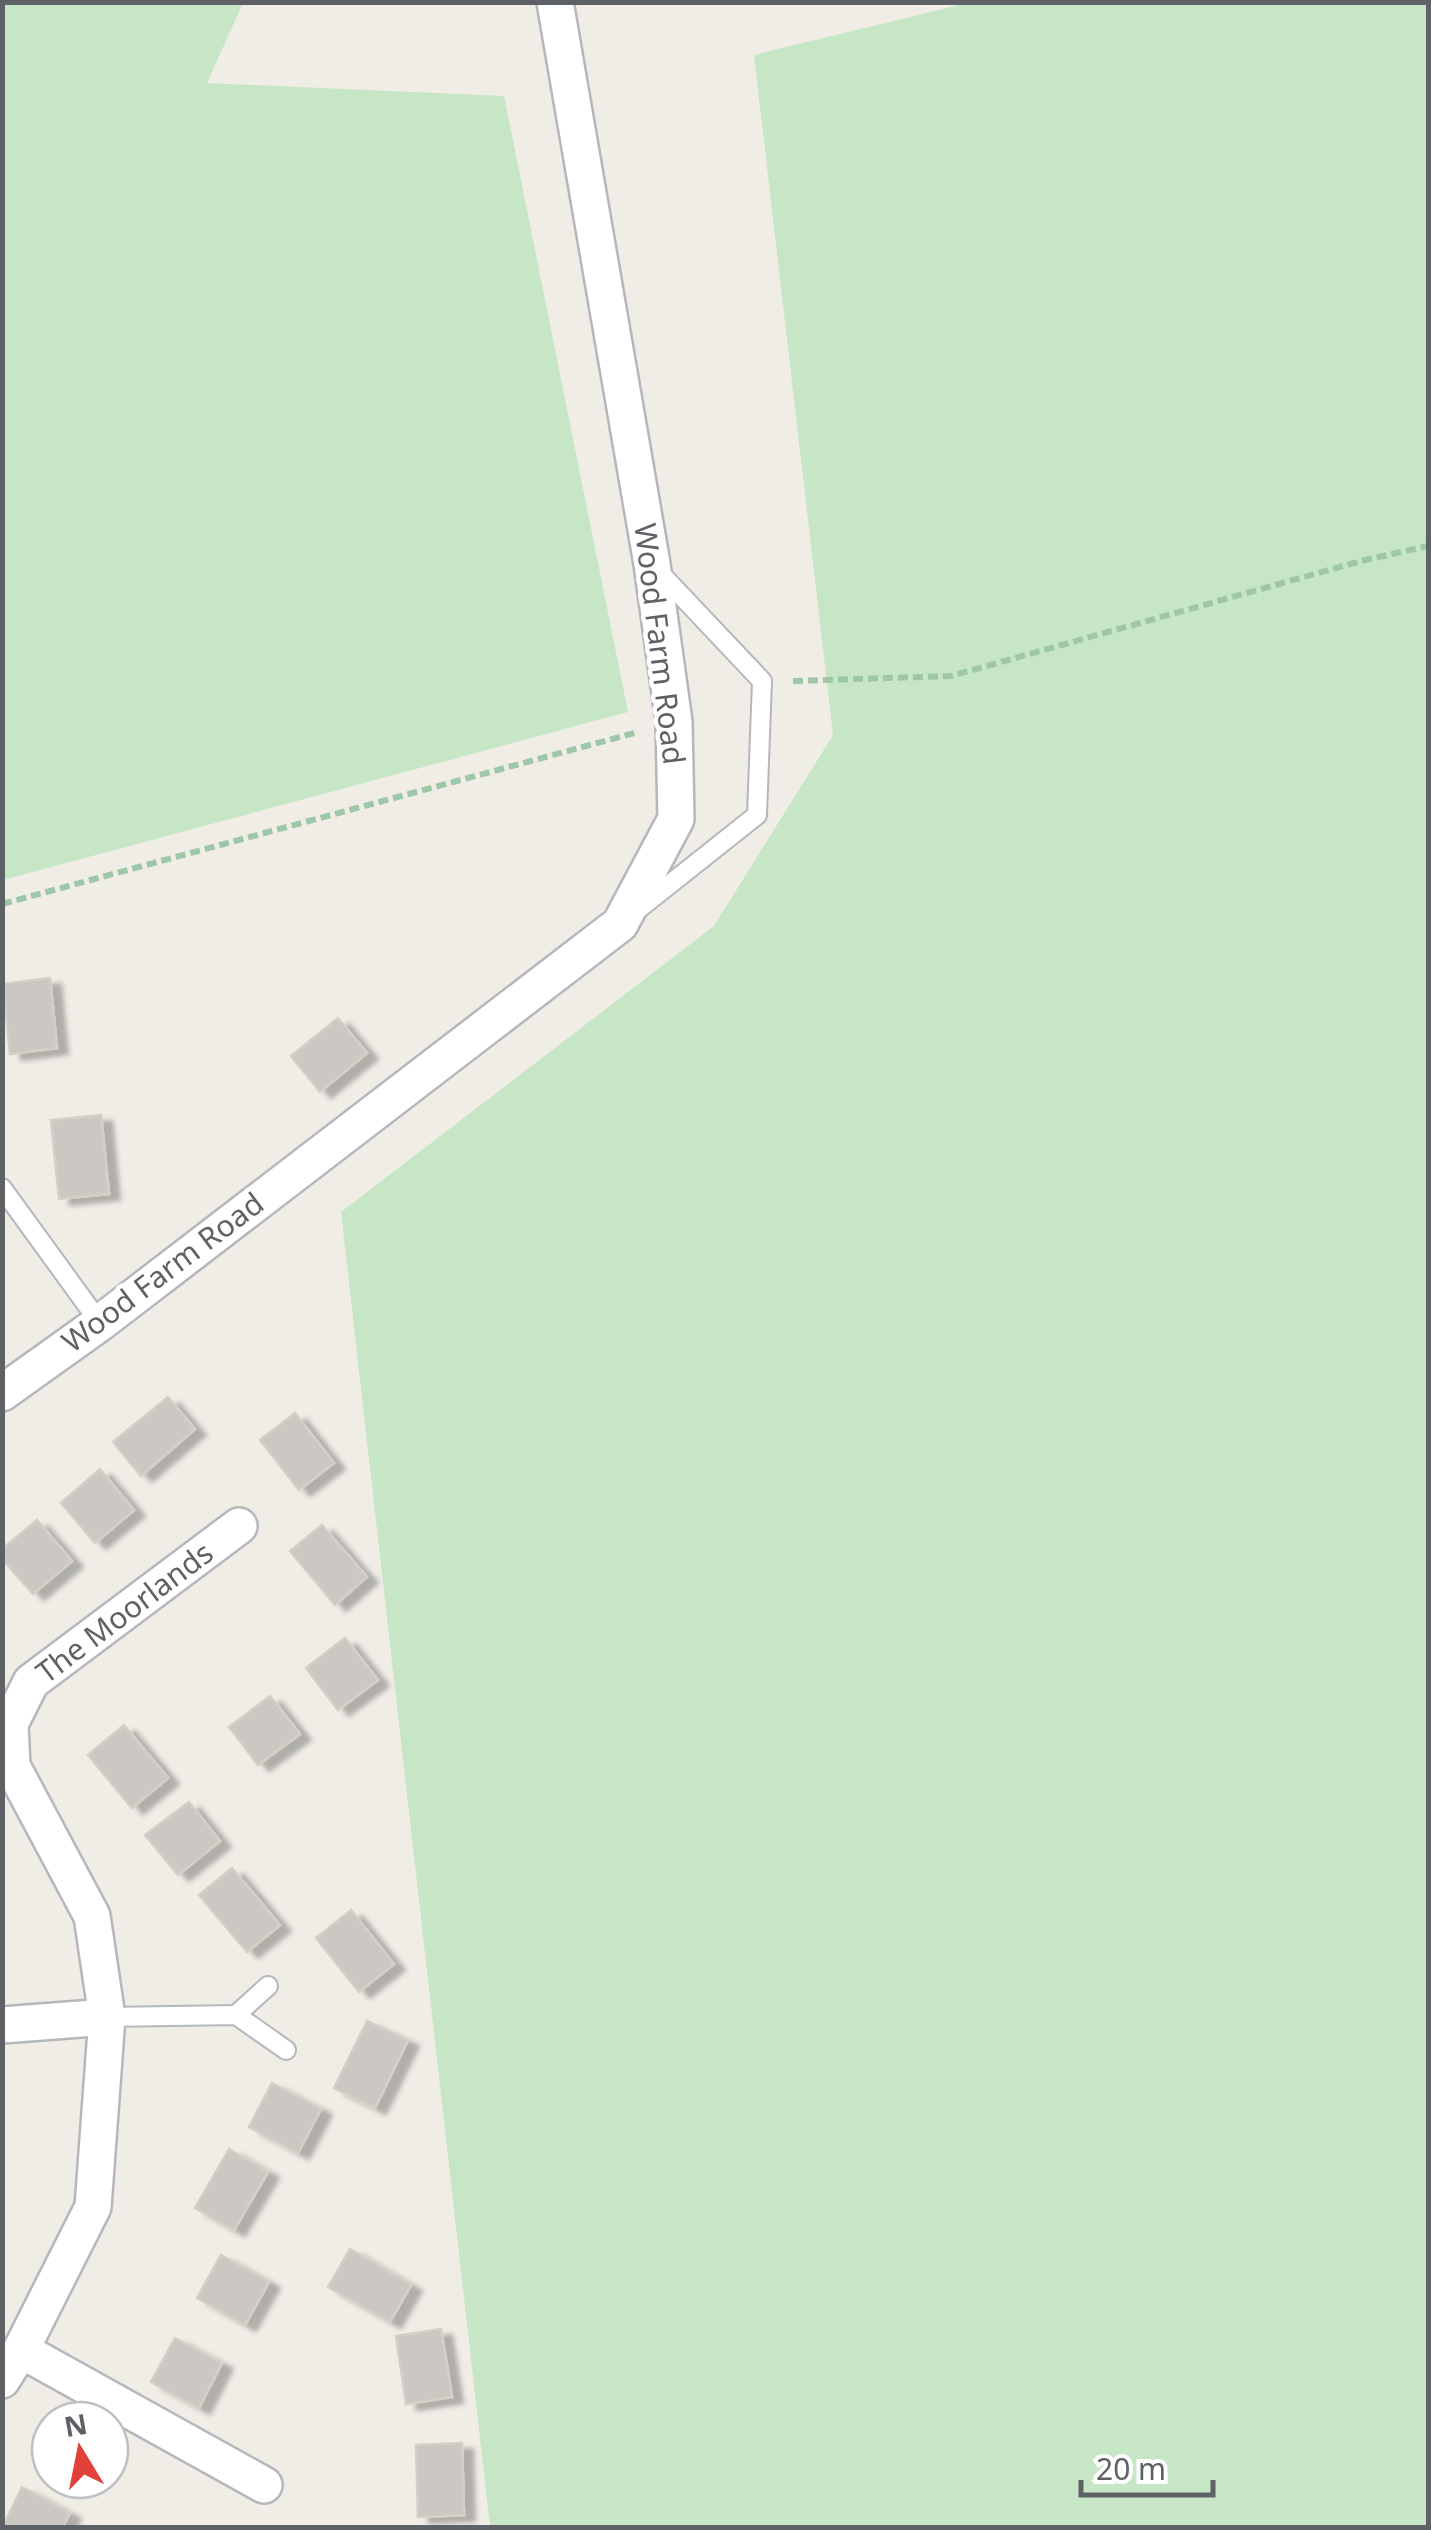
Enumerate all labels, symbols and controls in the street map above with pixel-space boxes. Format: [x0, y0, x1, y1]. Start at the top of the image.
street label: Wood Farm Road [625, 521, 696, 767]
street label: Wood Farm Road [53, 1182, 271, 1361]
street label: The Moorlands [27, 1532, 221, 1692]
north arrow [30, 2400, 130, 2500]
text: N [61, 2404, 90, 2445]
scale bar [1081, 2435, 1214, 2497]
text: 20 m [1096, 2448, 1166, 2489]

